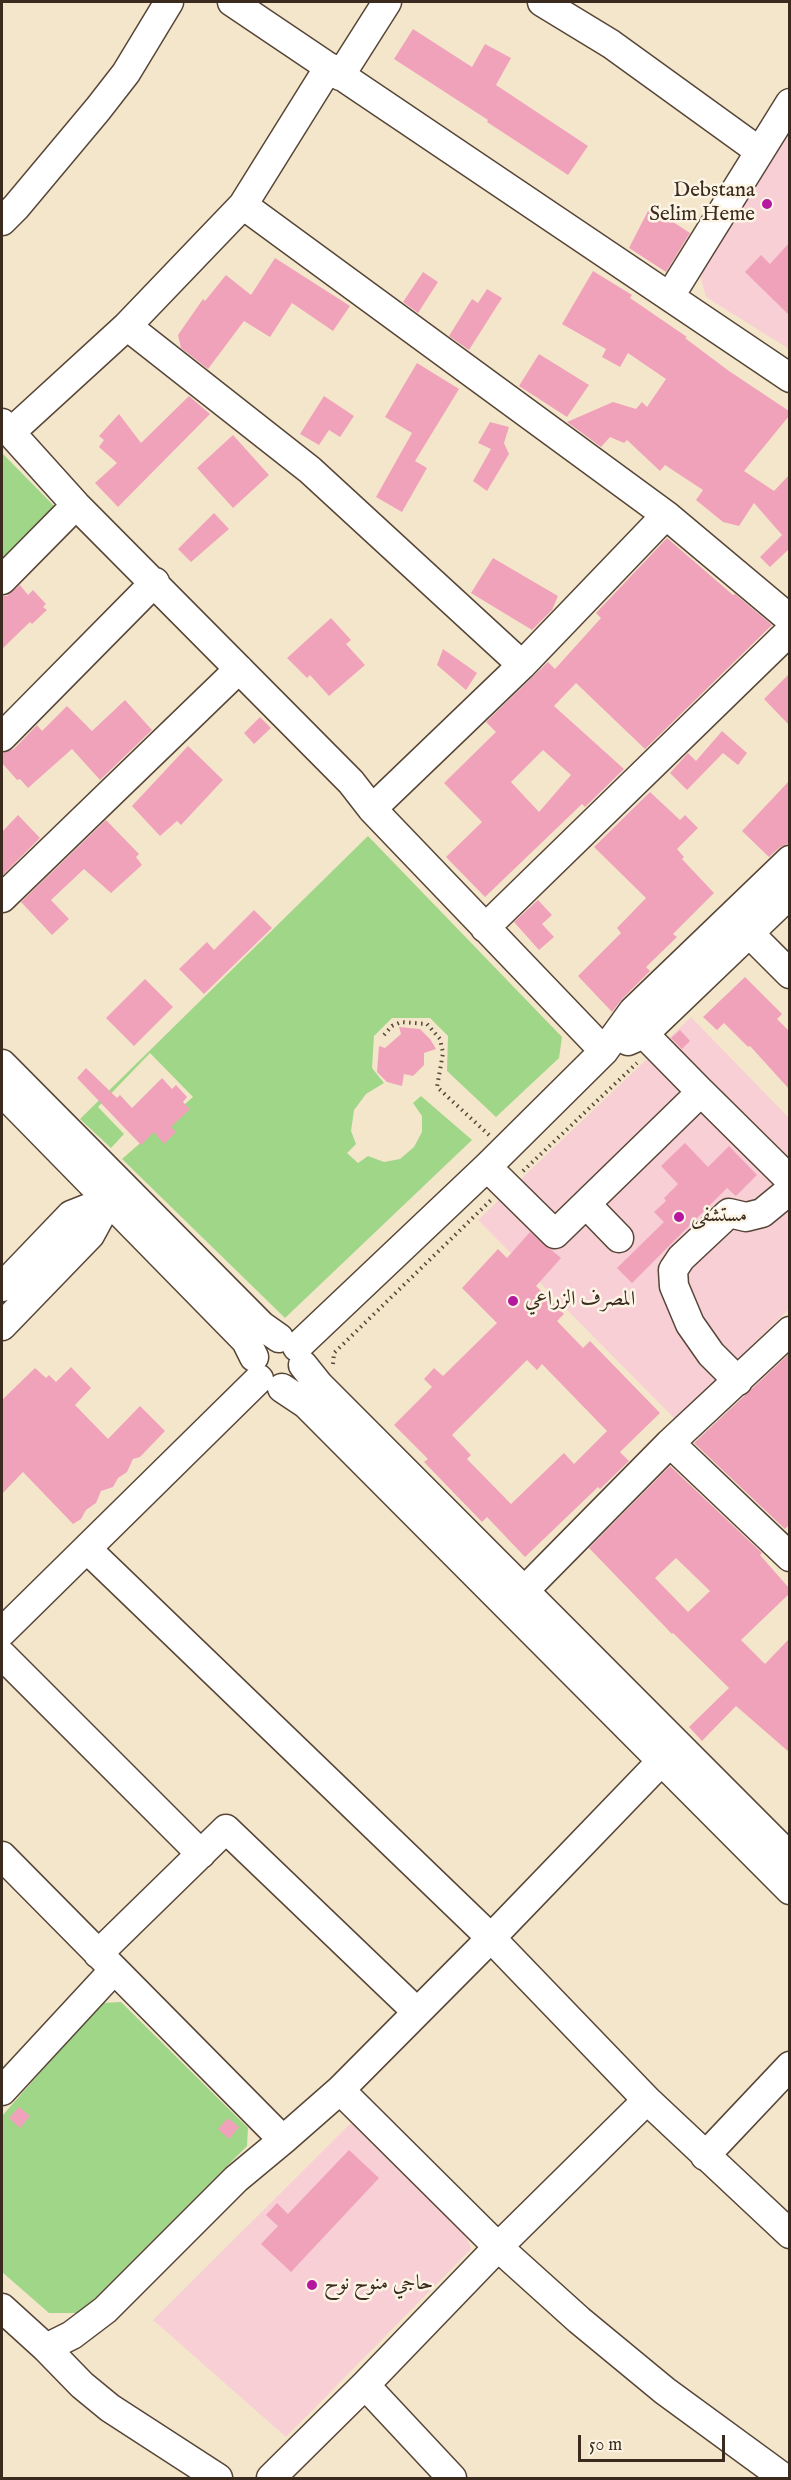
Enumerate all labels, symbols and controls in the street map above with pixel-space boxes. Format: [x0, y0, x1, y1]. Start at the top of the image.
place label: Debstana Selim Heme [649, 179, 755, 229]
marker: Debstana Selim Heme [760, 197, 774, 211]
place label: مستشفى [691, 1204, 747, 1230]
marker: مستشفى [672, 1210, 686, 1224]
place label: المصرف الزراعي [525, 1288, 635, 1314]
marker: المصرف الزراعي [506, 1294, 520, 1308]
place label: حاجي منوح نوح [324, 2272, 433, 2298]
marker: حاجي منوح نوح [305, 2278, 319, 2292]
scale bar [581, 2423, 728, 2461]
text: 50 m [589, 2434, 622, 2457]

